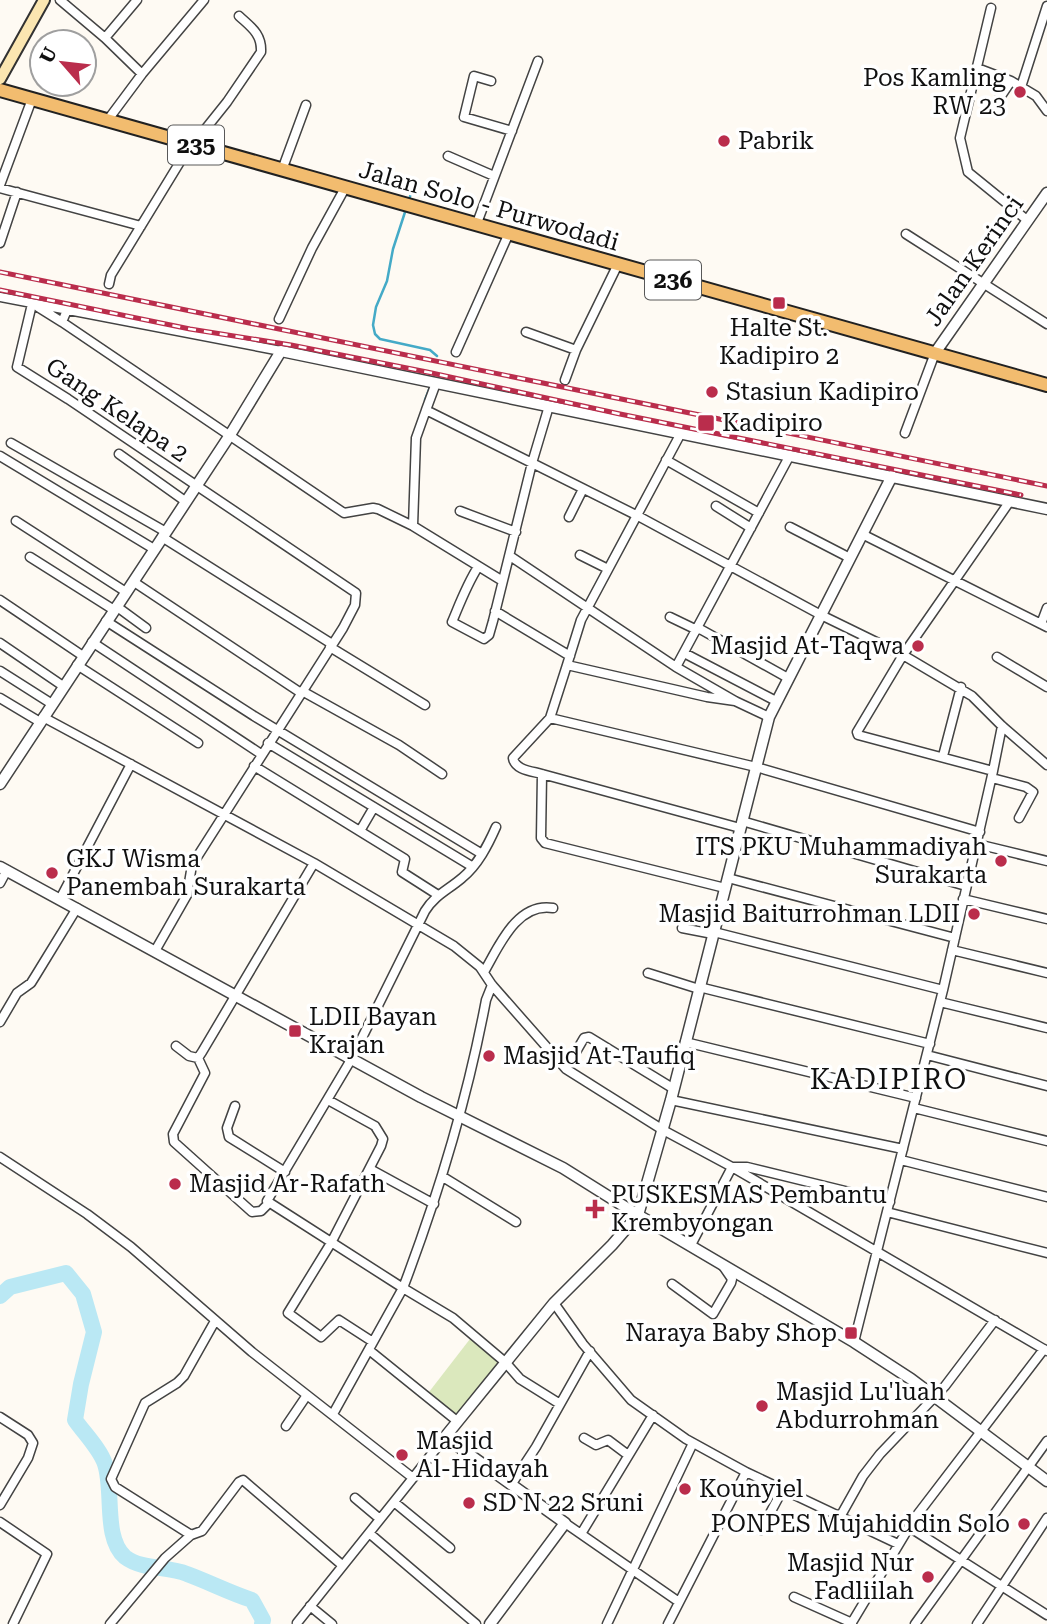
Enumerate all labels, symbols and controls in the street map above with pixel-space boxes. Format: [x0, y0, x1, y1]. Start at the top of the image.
north arrow [28, 28, 98, 98]
text: U [35, 43, 62, 67]
place label: Pos Kamling RW 23 [863, 64, 1006, 120]
marker: Pos Kamling RW 23 [1012, 84, 1028, 100]
road number: 235 [168, 126, 224, 164]
place label: Pabrik [738, 127, 814, 155]
marker: Pabrik [716, 133, 732, 149]
street label: Jalan Solo - Purwodadi [356, 155, 623, 257]
street label: Jalan Kerinci [919, 190, 1029, 331]
road number: 236 [645, 260, 701, 300]
marker: Halte St. Kadipiro 2 [771, 295, 787, 311]
place label: Halte St. Kadipiro 2 [719, 314, 839, 370]
street label: Gang Kelapa 2 [41, 352, 193, 468]
place label: Stasiun Kadipiro [726, 378, 919, 406]
marker: Stasiun Kadipiro [704, 384, 720, 400]
place label: Kadipiro [722, 409, 823, 437]
marker: Kadipiro [696, 413, 716, 433]
place label: Masjid At-Taqwa [711, 632, 904, 660]
marker: Masjid At-Taqwa [910, 638, 926, 654]
place label: ITS PKU Muhammadiyah Surakarta [695, 833, 987, 889]
place label: GKJ Wisma Panembah Surakarta [66, 845, 306, 901]
marker: ITS PKU Muhammadiyah Surakarta [993, 853, 1009, 869]
marker: GKJ Wisma Panembah Surakarta [44, 865, 60, 881]
place label: Masjid Baiturrohman LDII [659, 900, 960, 928]
marker: Masjid Baiturrohman LDII [966, 906, 982, 922]
place label: LDII Bayan Krajan [309, 1003, 437, 1059]
marker: LDII Bayan Krajan [287, 1023, 303, 1039]
place label: Masjid At-Taufiq [503, 1042, 695, 1070]
marker: Masjid At-Taufiq [481, 1048, 497, 1064]
district label: KADIPIRO [810, 1063, 968, 1096]
place label: Masjid Ar-Rafath [189, 1170, 385, 1198]
marker: Masjid Ar-Rafath [167, 1176, 183, 1192]
place label: PUSKESMAS Pembantu Krembyongan [611, 1181, 887, 1237]
marker: PUSKESMAS Pembantu Krembyongan [585, 1199, 605, 1219]
place label: Naraya Baby Shop [625, 1319, 837, 1347]
marker: Naraya Baby Shop [843, 1325, 859, 1341]
place label: Masjid Lu'luah Abdurrohman [776, 1378, 945, 1434]
marker: Masjid Lu'luah Abdurrohman [754, 1398, 770, 1414]
place label: Masjid Al-Hidayah [416, 1427, 549, 1483]
marker: Masjid Al-Hidayah [394, 1447, 410, 1463]
place label: Kounyiel [699, 1475, 803, 1503]
marker: Kounyiel [677, 1481, 693, 1497]
place label: SD N 22 Sruni [483, 1489, 644, 1517]
marker: SD N 22 Sruni [461, 1495, 477, 1511]
place label: PONPES Mujahiddin Solo [711, 1510, 1010, 1538]
marker: PONPES Mujahiddin Solo [1016, 1516, 1032, 1532]
place label: Masjid Nur Fadliilah [787, 1549, 914, 1605]
marker: Masjid Nur Fadliilah [920, 1569, 936, 1585]

